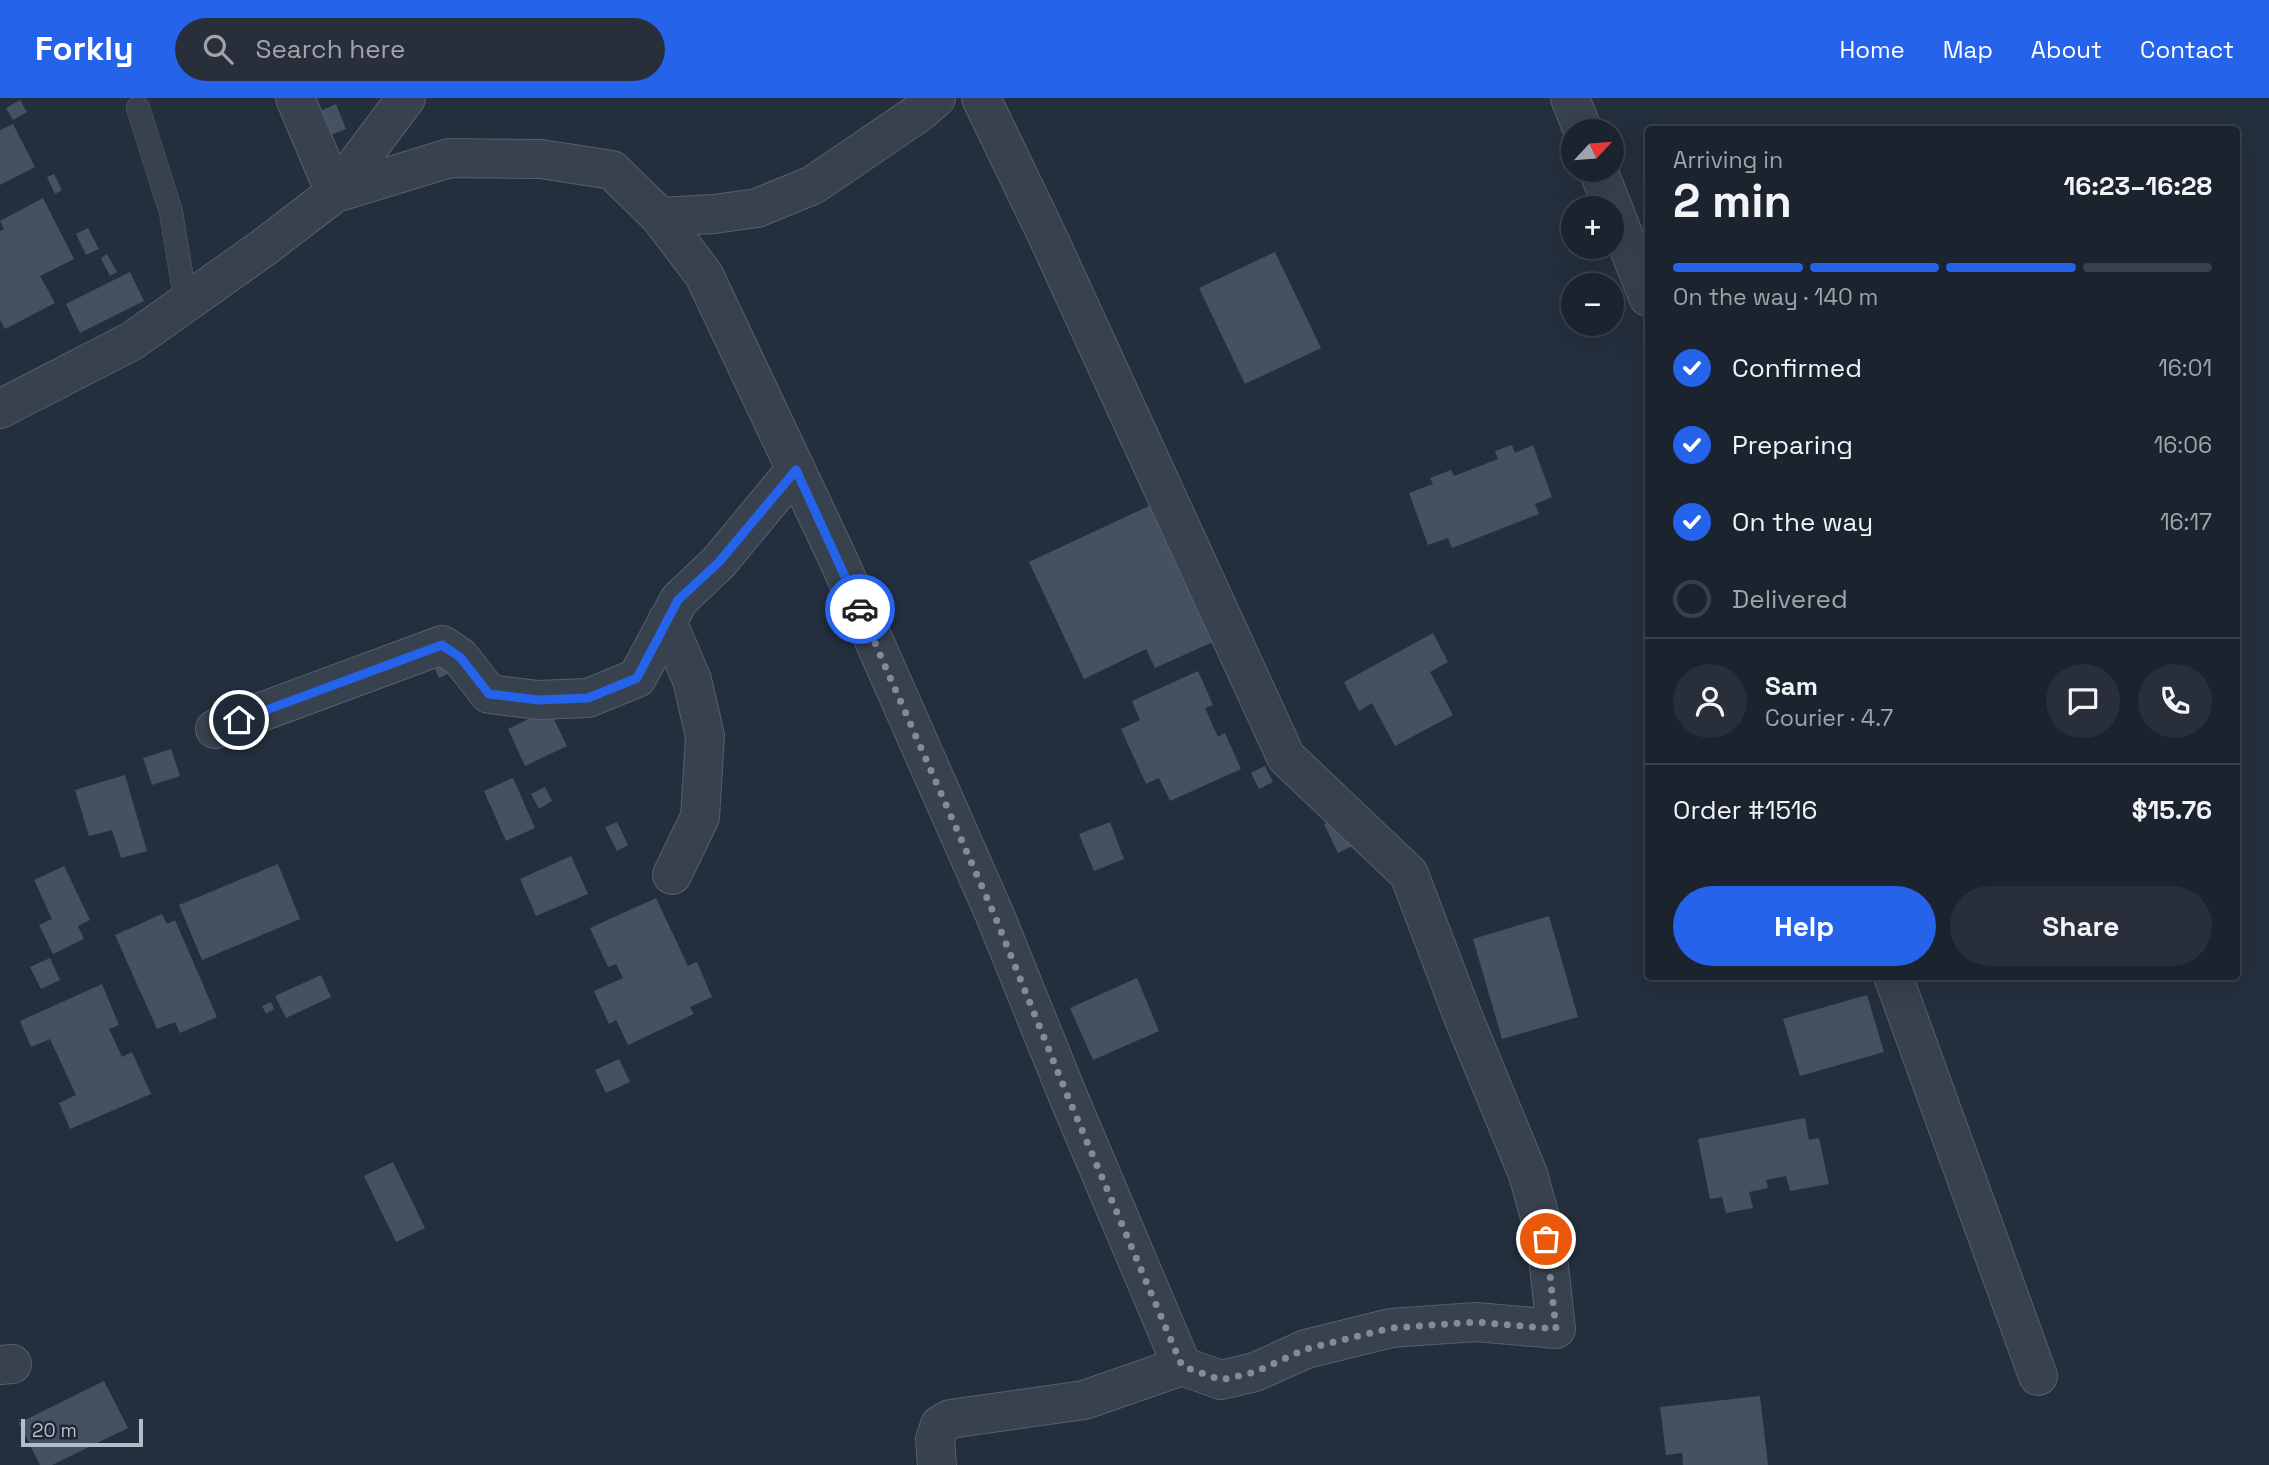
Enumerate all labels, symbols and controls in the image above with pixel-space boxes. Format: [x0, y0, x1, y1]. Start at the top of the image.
search box [175, 18, 665, 81]
text: Forkly [35, 28, 133, 70]
icon: search [199, 30, 237, 68]
text: Search here [255, 32, 405, 66]
text: Home [1839, 34, 1905, 65]
text: Map [1943, 34, 1993, 65]
text: About [2031, 34, 2102, 65]
text: Contact [2140, 34, 2234, 65]
north arrow [1561, 119, 1624, 182]
map controls [1561, 119, 1624, 336]
text: Arriving in [1673, 145, 1783, 175]
text: 16:23–16:28 [2063, 169, 2212, 203]
text: 2 min [1673, 172, 1792, 230]
button: + [1561, 196, 1624, 259]
button: − [1561, 273, 1624, 336]
text: On the way · 140 m [1673, 282, 1878, 312]
icon: check [1673, 349, 1711, 387]
text: Confirmed [1732, 351, 1862, 385]
text: 16:01 [2158, 353, 2212, 383]
icon: check [1673, 426, 1711, 464]
text: Preparing [1732, 428, 1853, 462]
text: 16:06 [2154, 430, 2212, 460]
icon: check [1673, 503, 1711, 541]
text: On the way [1732, 505, 1873, 539]
text: 16:17 [2160, 507, 2212, 537]
courier [825, 574, 895, 644]
text: Delivered [1732, 582, 1848, 616]
icon: car [841, 590, 879, 628]
button: person [1673, 664, 1747, 738]
button: chat [2046, 664, 2120, 738]
button: phone [2138, 664, 2212, 738]
text: Sam [1765, 669, 1818, 703]
pin [209, 690, 269, 750]
icon: home [220, 701, 258, 739]
text: Courier · 4.7 [1765, 703, 1893, 733]
text: Order #1516 [1673, 793, 1818, 827]
text: $15.76 [2132, 793, 2212, 827]
button: Help [1673, 886, 1936, 966]
button: Share [1950, 886, 2212, 966]
pin [1516, 1209, 1576, 1269]
icon: bag [1527, 1220, 1565, 1258]
scale bar [21, 1416, 144, 1448]
text: 20 m [32, 1418, 77, 1443]

